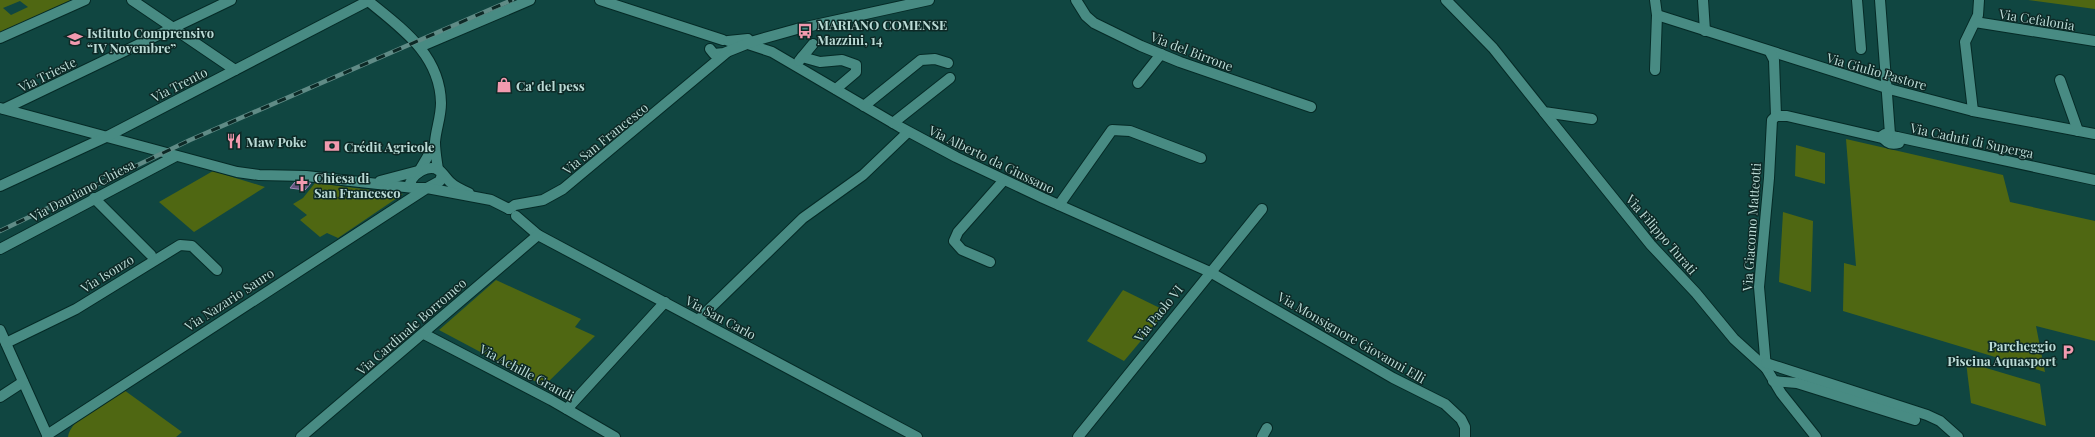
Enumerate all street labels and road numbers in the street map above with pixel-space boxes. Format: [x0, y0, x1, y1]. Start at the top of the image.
street label: Via Cefalonia [1997, 4, 2077, 33]
street label: Via del Birrone [1147, 27, 1236, 75]
street label: Via Giulio Pastore [1824, 48, 1929, 94]
street label: Via Trieste [14, 53, 79, 96]
street label: Via Trento [147, 63, 210, 106]
street label: Via San Francesco [558, 98, 651, 178]
street label: Via Caduti di Superga [1908, 118, 2036, 161]
street label: Via Alberto da Giussano [925, 121, 1058, 197]
street label: Via Damiano Chiesa [26, 155, 138, 225]
street label: Via Giacomo Matteotti [1738, 162, 1764, 293]
street label: Via Filippo Turati [1622, 190, 1701, 278]
street label: Via Isonzo [76, 250, 137, 297]
street label: Via Nazario Sauro [180, 264, 277, 335]
street label: Via Cardinale Borromeo [352, 274, 469, 379]
street label: Via Paolo VI [1129, 281, 1186, 346]
street label: Via Monsignore Giovanni Elli [1274, 287, 1429, 387]
street label: Via San Carlo [682, 291, 759, 343]
street label: Via Achille Grandi [476, 340, 577, 404]

